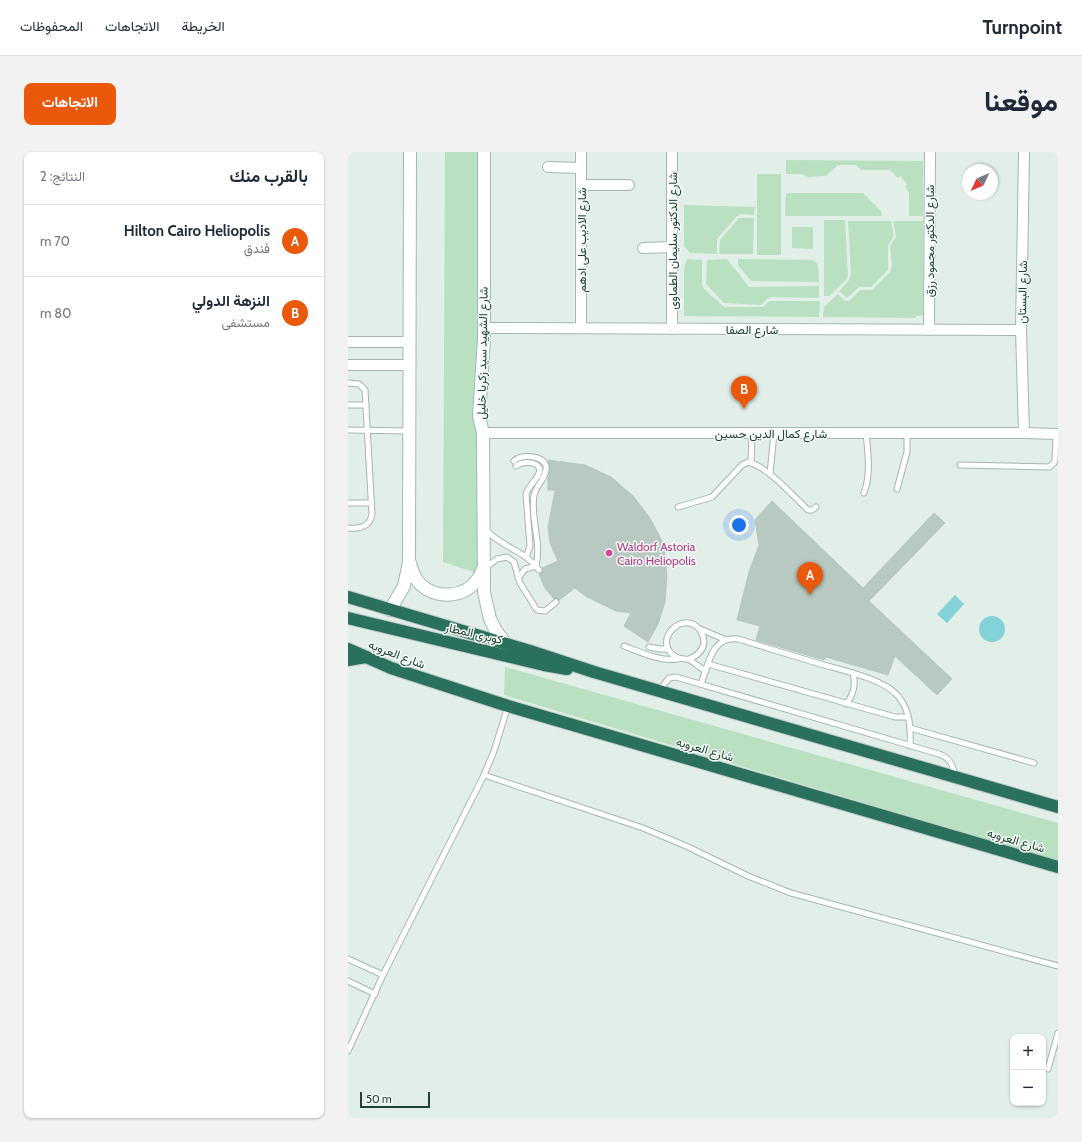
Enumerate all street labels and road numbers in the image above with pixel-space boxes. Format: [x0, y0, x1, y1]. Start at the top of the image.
street label: شارع الدكتور سليمان الطماوى [665, 172, 682, 310]
street label: شارع الدكتور محمود رزق [922, 185, 939, 297]
street label: شارع الاديب على ادهم [574, 188, 591, 292]
street label: شارع البستان [1014, 260, 1032, 324]
street label: شارع الشهيد سيد زكريا خليل [473, 287, 493, 420]
street label: شارع الصفا [726, 322, 778, 339]
street label: شارع كمال الدين حسين [715, 426, 827, 443]
street label: كوبرى المطار [443, 619, 504, 648]
street label: شارع العروبه [366, 636, 427, 674]
street label: شارع العروبه [674, 734, 736, 766]
street label: شارع العروبه [985, 825, 1047, 857]

